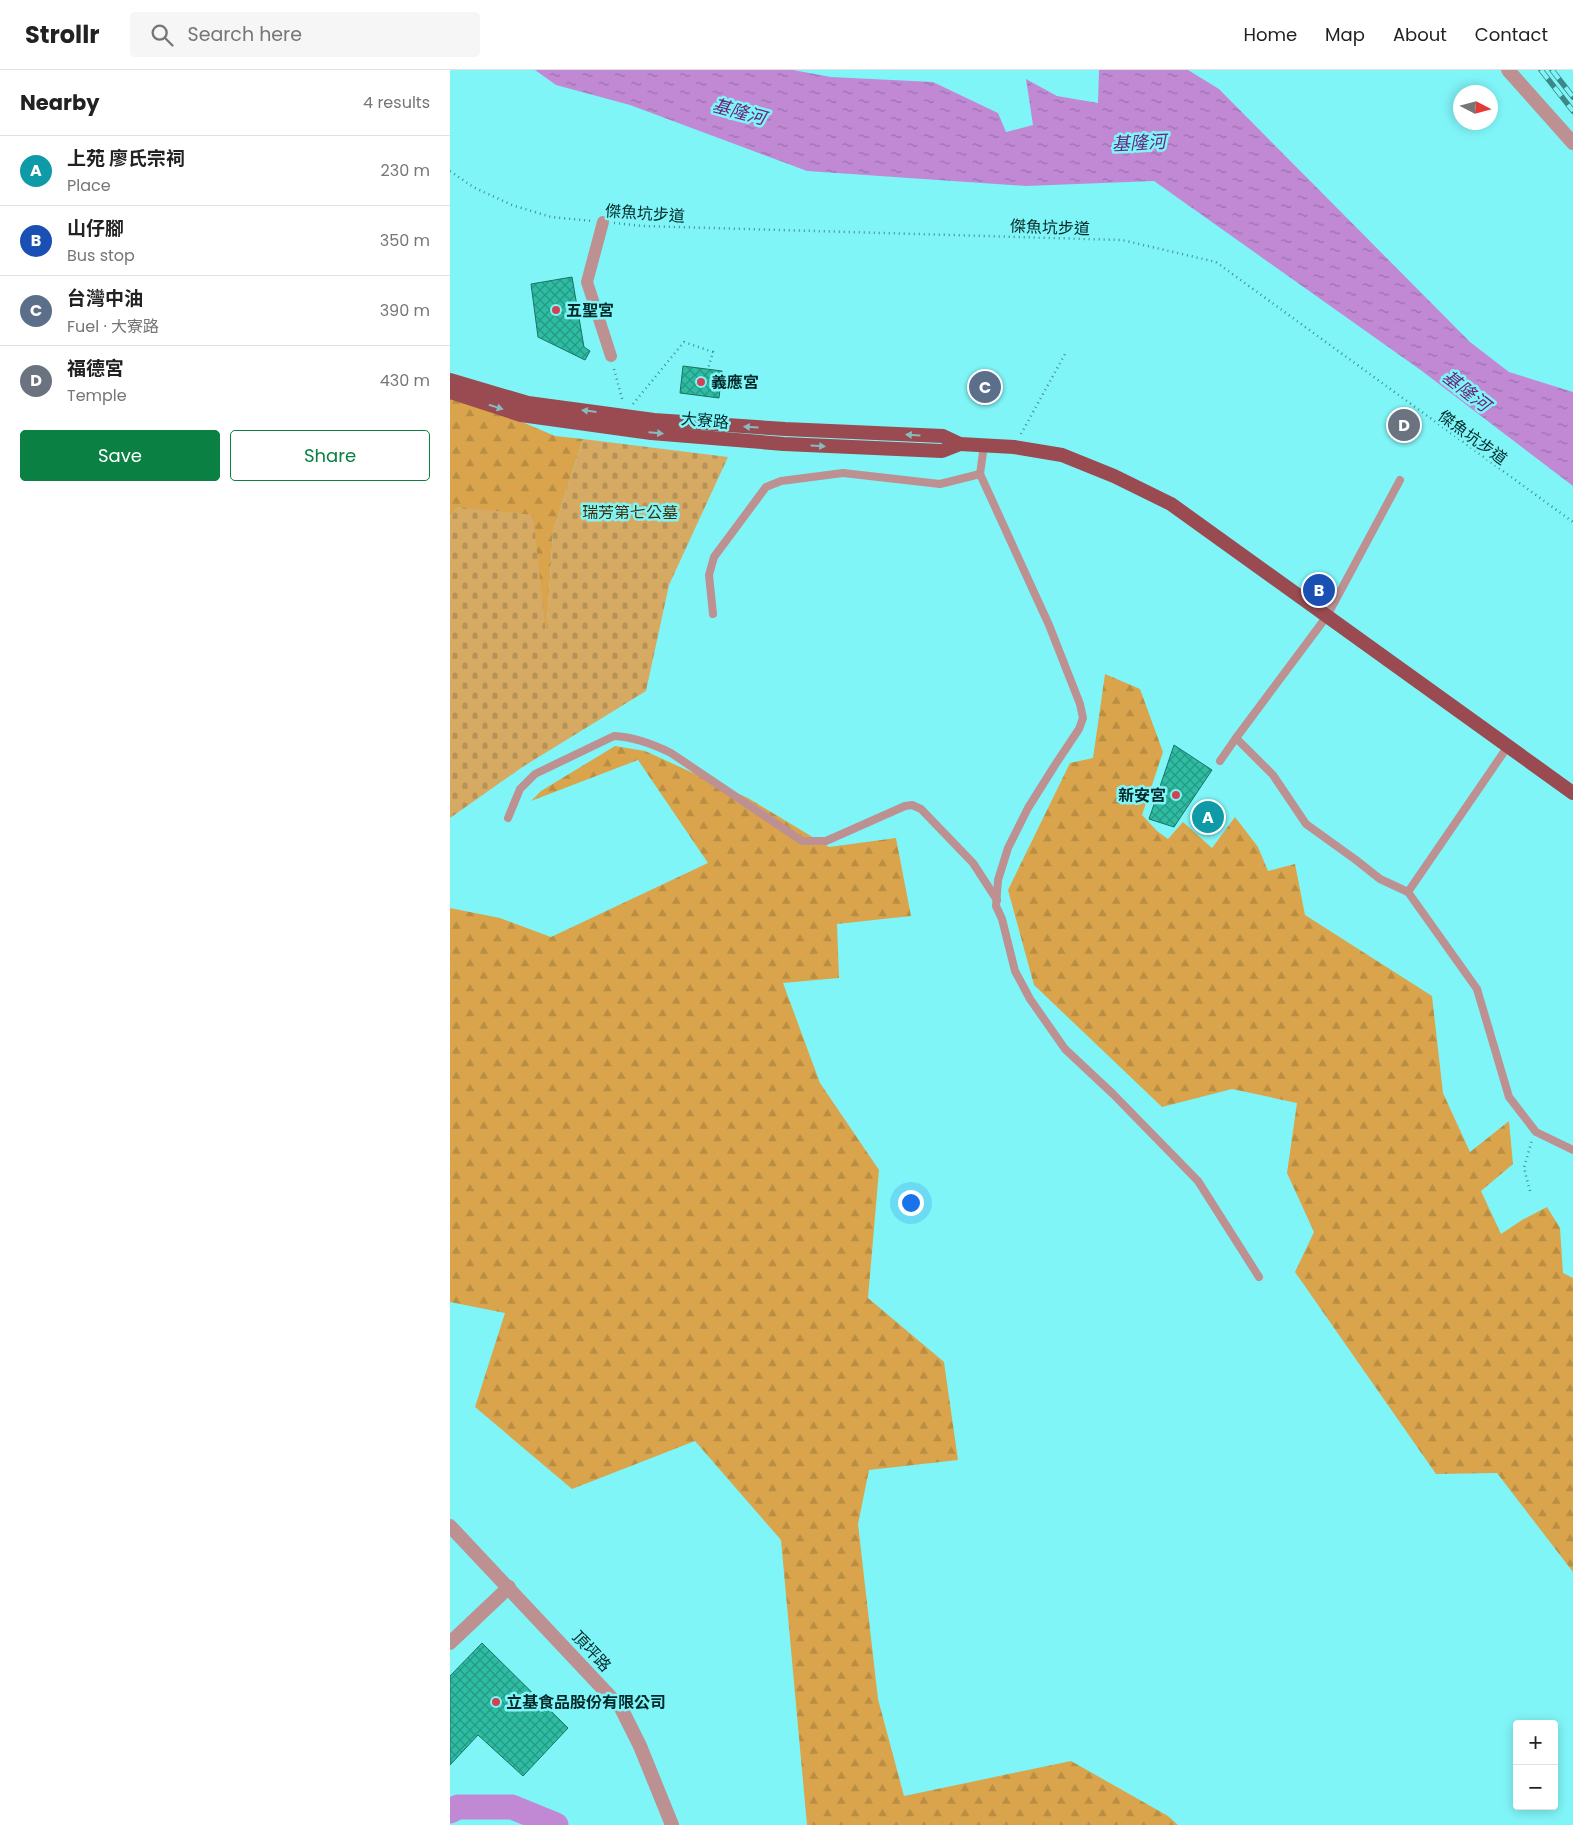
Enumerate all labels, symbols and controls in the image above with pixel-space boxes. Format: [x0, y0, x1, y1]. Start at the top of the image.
search box [130, 12, 480, 57]
text: Strollr [25, 18, 100, 51]
icon: search [148, 21, 176, 49]
text: Search here [188, 21, 302, 48]
text: Home [1243, 22, 1297, 47]
text: Map [1325, 22, 1365, 47]
text: About [1393, 22, 1447, 47]
text: Contact [1475, 22, 1548, 47]
north arrow [1453, 85, 1498, 130]
text: Nearby [20, 88, 100, 117]
text: 4 results [363, 91, 430, 114]
water label: 基隆河 [710, 92, 771, 131]
water label: 基隆河 [1111, 128, 1170, 156]
text: 上苑 廖氏宗祠 [67, 145, 185, 172]
text: A [30, 159, 42, 182]
text: 230 m [381, 159, 430, 182]
text: Place [67, 174, 111, 197]
street label: 傑魚坑步道 [604, 199, 686, 228]
text: 山仔腳 [67, 215, 124, 242]
street label: 傑魚坑步道 [1010, 215, 1090, 240]
text: B [31, 229, 41, 252]
text: 350 m [380, 229, 430, 252]
text: Bus stop [67, 244, 135, 267]
text: 台灣中油 [67, 285, 143, 312]
text: C [30, 299, 42, 322]
text: 390 m [380, 299, 430, 322]
place label: 五聖宮 [566, 299, 614, 322]
marker: 五聖宮 [550, 304, 562, 316]
text: Fuel · 大寮路 [67, 315, 159, 338]
text: 福德宮 [67, 355, 124, 382]
water label: 基隆河 [1437, 364, 1498, 419]
pin: C [969, 368, 1001, 406]
text: D [30, 369, 42, 392]
text: 430 m [380, 369, 430, 392]
place label: 義應宮 [711, 371, 759, 394]
marker: 義應宮 [695, 376, 707, 388]
text: Temple [67, 384, 127, 407]
one-way arrow [489, 403, 504, 411]
street label: 傑魚坑步道 [1434, 405, 1512, 470]
pin: D [1388, 406, 1420, 444]
one-way arrow [581, 407, 597, 415]
street label: 大寮路 [680, 407, 730, 434]
one-way arrow [742, 422, 758, 430]
one-way arrow [649, 429, 665, 437]
button: Save [20, 430, 220, 481]
button: Share [230, 430, 430, 481]
one-way arrow [905, 431, 921, 439]
one-way arrow [811, 442, 827, 450]
park label: 瑞芳第七公墓 [582, 501, 678, 524]
pin: B [1303, 571, 1335, 609]
place label: 新安宮 [1118, 784, 1166, 807]
marker: 新安宮 [1170, 789, 1182, 801]
pin: A [1192, 798, 1224, 836]
your location [898, 1190, 924, 1216]
street label: 頂坪路 [567, 1626, 616, 1677]
place label: 立基食品股份有限公司 [506, 1691, 666, 1714]
marker: 立基食品股份有限公司 [490, 1696, 502, 1708]
map controls [1513, 1720, 1558, 1810]
button: + [1513, 1720, 1558, 1765]
button: − [1513, 1765, 1558, 1810]

